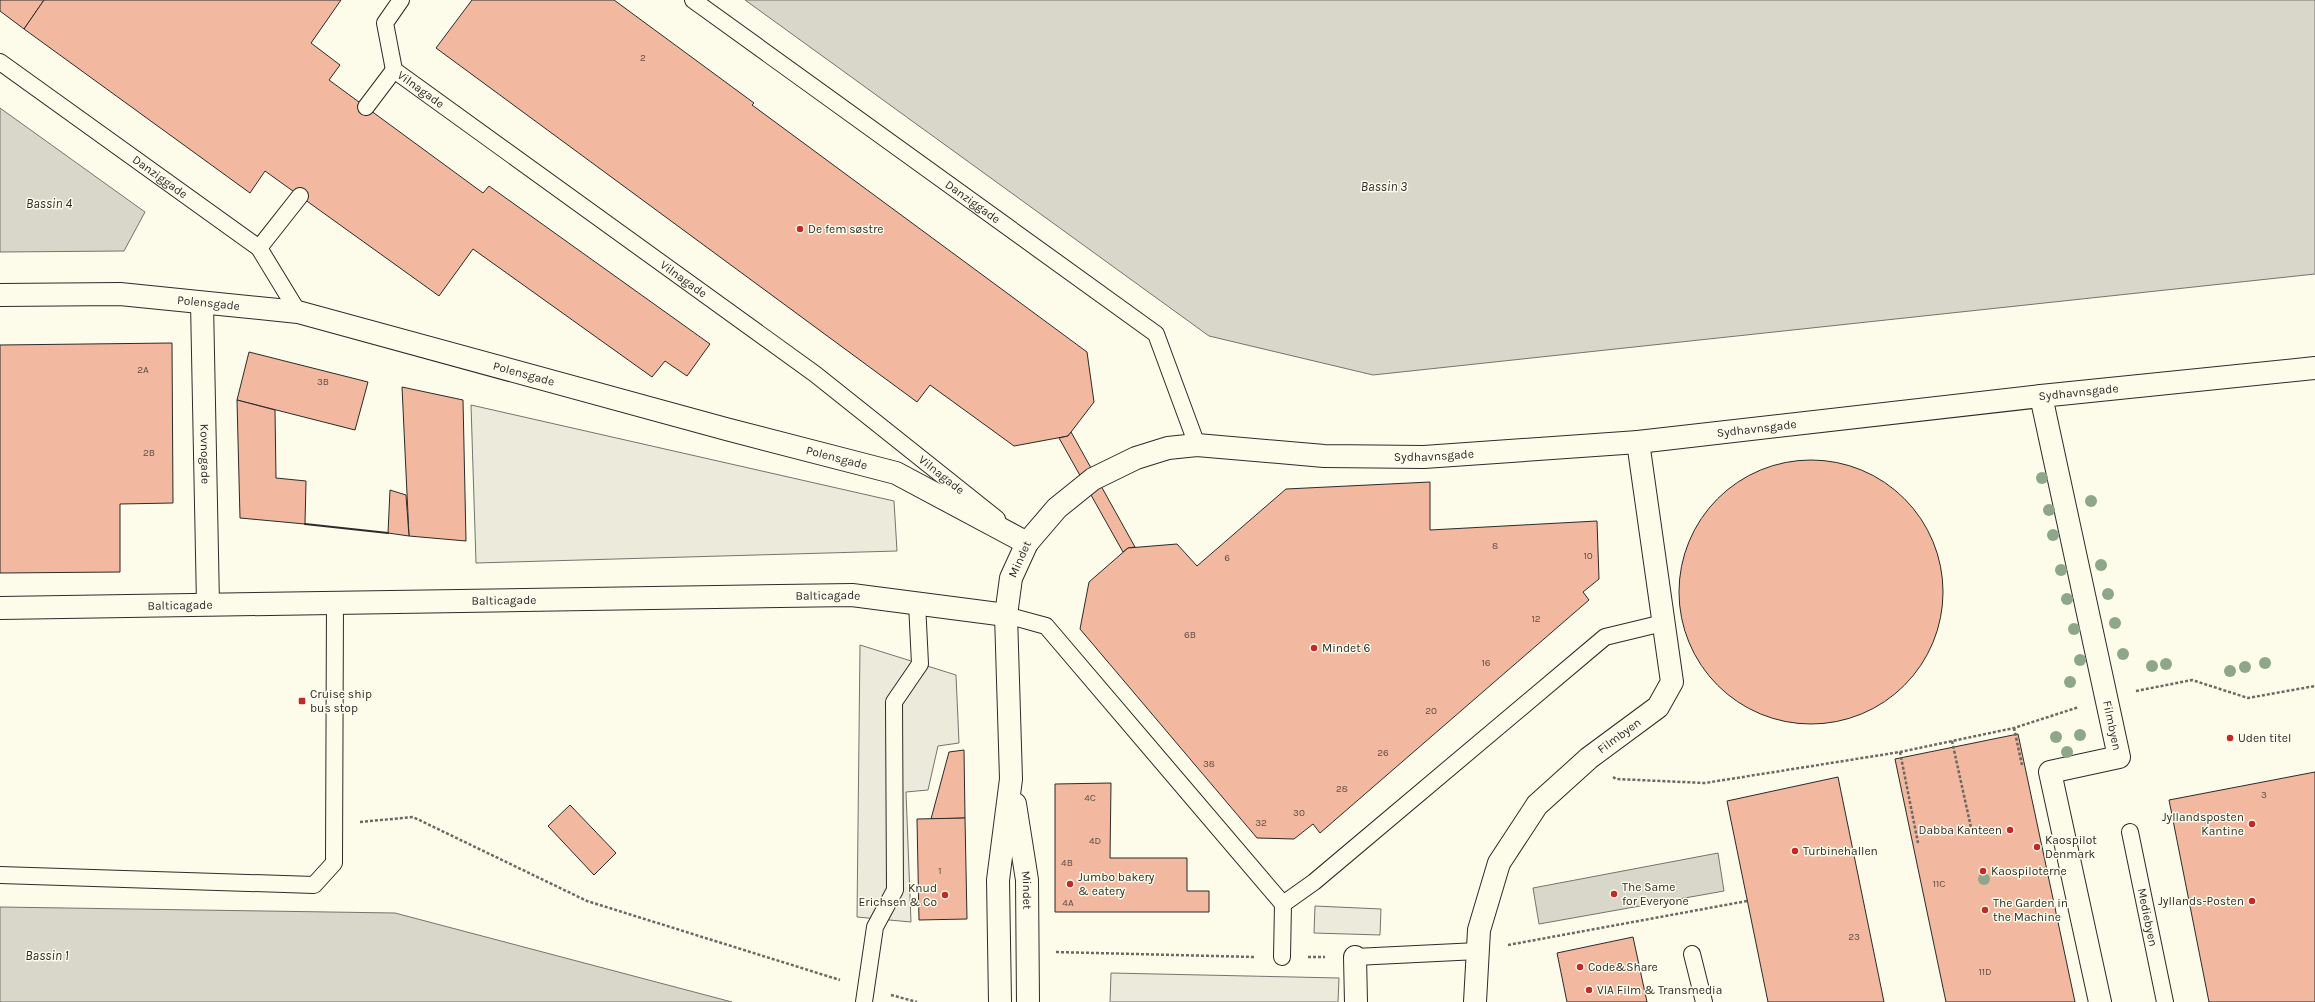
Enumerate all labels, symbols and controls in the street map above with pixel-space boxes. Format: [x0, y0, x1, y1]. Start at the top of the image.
house number: 2 [640, 52, 646, 64]
street label: Vilnagade [395, 68, 447, 111]
street label: Danziggade [130, 152, 190, 201]
street label: Danziggade [943, 177, 1003, 226]
water label: Bassin 3 [1361, 179, 1407, 194]
water label: Bassin 4 [26, 196, 72, 211]
place label: De fem søstre [808, 222, 883, 236]
marker: De fem søstre [795, 224, 805, 234]
street label: Vilnagade [657, 258, 710, 301]
street label: Polensgade [176, 293, 241, 313]
street label: Polensgade [492, 359, 556, 389]
house number: 2A [137, 364, 149, 376]
house number: 3B [317, 376, 329, 388]
street label: Sydhavnsgade [2038, 381, 2119, 403]
street label: Sydhavnsgade [1716, 417, 1797, 440]
street label: Kovnogade [197, 424, 213, 484]
street label: Polensgade [804, 443, 869, 472]
house number: 2B [143, 447, 155, 459]
street label: Sydhavnsgade [1394, 447, 1474, 464]
street label: Vilnagade [916, 452, 967, 497]
street label: Mindet [1005, 538, 1034, 580]
house number: 8 [1492, 540, 1498, 552]
house number: 10 [1583, 550, 1593, 562]
house number: 6 [1224, 552, 1230, 564]
street label: Balticagade [795, 588, 861, 603]
street label: Balticagade [471, 593, 537, 608]
street label: Balticagade [147, 598, 213, 613]
house number: 12 [1531, 613, 1541, 625]
house number: 6B [1184, 629, 1196, 641]
place label: Mindet 6 [1322, 641, 1371, 655]
marker: Mindet 6 [1309, 643, 1319, 653]
house number: 16 [1481, 657, 1491, 669]
place label: Cruise ship bus stop [310, 687, 372, 715]
marker: Cruise ship bus stop [297, 696, 307, 706]
street label: Filmbyen [2100, 699, 2124, 752]
house number: 20 [1425, 705, 1437, 717]
street label: Filmbyen [1595, 715, 1644, 756]
place label: Uden titel [2238, 731, 2291, 745]
marker: Uden titel [2225, 733, 2235, 743]
house number: 26 [1377, 747, 1389, 759]
house number: 38 [1203, 758, 1215, 770]
house number: 28 [1336, 783, 1348, 795]
house number: 3 [2261, 789, 2267, 801]
house number: 4C [1084, 792, 1096, 804]
house number: 30 [1293, 807, 1305, 819]
place label: Jyllandsposten Kantine [2162, 810, 2244, 838]
house number: 32 [1255, 817, 1267, 829]
marker: Jyllandsposten Kantine [2247, 819, 2257, 829]
place label: Dabba Kanteen [1919, 823, 2002, 837]
marker: Dabba Kanteen [2005, 825, 2015, 835]
place label: Kaospilot Denmark [2045, 833, 2097, 861]
house number: 4D [1089, 835, 1101, 847]
marker: Kaospilot Denmark [2032, 842, 2042, 852]
place label: Turbinehallen [1803, 844, 1878, 858]
marker: Turbinehallen [1790, 846, 1800, 856]
house number: 4B [1061, 857, 1073, 869]
place label: Kaospiloterne [1991, 864, 2067, 878]
house number: 1 [938, 865, 942, 877]
marker: Kaospiloterne [1978, 866, 1988, 876]
street label: Mindet [1019, 870, 1034, 910]
place label: Jumbo bakery & eatery [1078, 870, 1155, 898]
house number: 11C [1933, 878, 1945, 890]
marker: Jumbo bakery & eatery [1065, 879, 1075, 889]
place label: The Same for Everyone [1622, 880, 1689, 908]
place label: Knud Erichsen & Co [859, 881, 937, 909]
street label: Mediebyen [2135, 887, 2160, 948]
marker: The Same for Everyone [1609, 889, 1619, 899]
marker: Knud Erichsen & Co [940, 890, 950, 900]
place label: Jyllands-Posten [2158, 894, 2244, 908]
place label: The Garden in the Machine [1993, 896, 2068, 924]
marker: Jyllands-Posten [2247, 896, 2257, 906]
house number: 4A [1062, 897, 1074, 909]
marker: The Garden in the Machine [1980, 905, 1990, 915]
house number: 23 [1848, 931, 1860, 943]
water label: Bassin 1 [25, 948, 69, 963]
place label: Code&Share [1588, 960, 1658, 974]
marker: Code&Share [1575, 962, 1585, 972]
house number: 11D [1978, 966, 1992, 978]
place label: VIA Film & Transmedia [1597, 983, 1722, 997]
marker: VIA Film & Transmedia [1584, 985, 1594, 995]

